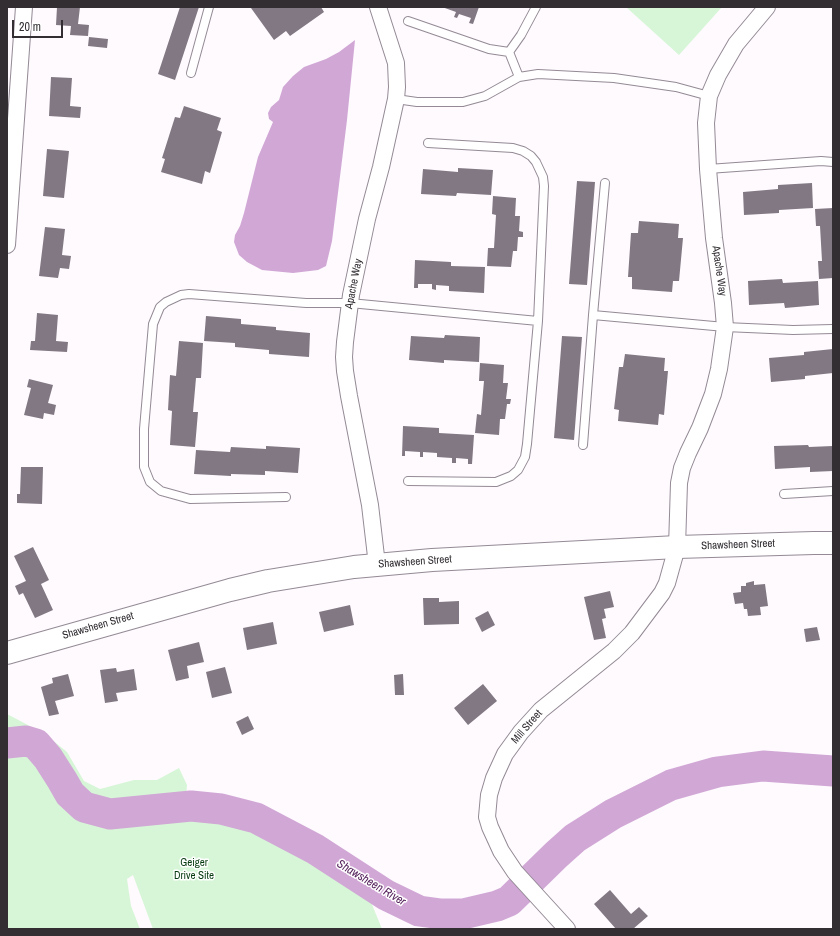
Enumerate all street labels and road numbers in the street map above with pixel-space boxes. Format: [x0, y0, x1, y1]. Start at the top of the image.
street label: Apache Way [709, 245, 729, 297]
street label: Apache Way [343, 258, 365, 310]
street label: Shawsheen Street [701, 537, 775, 553]
street label: Shawsheen Street [378, 553, 452, 571]
street label: Shawsheen Street [61, 609, 135, 643]
street label: Mill Street [509, 707, 545, 747]

